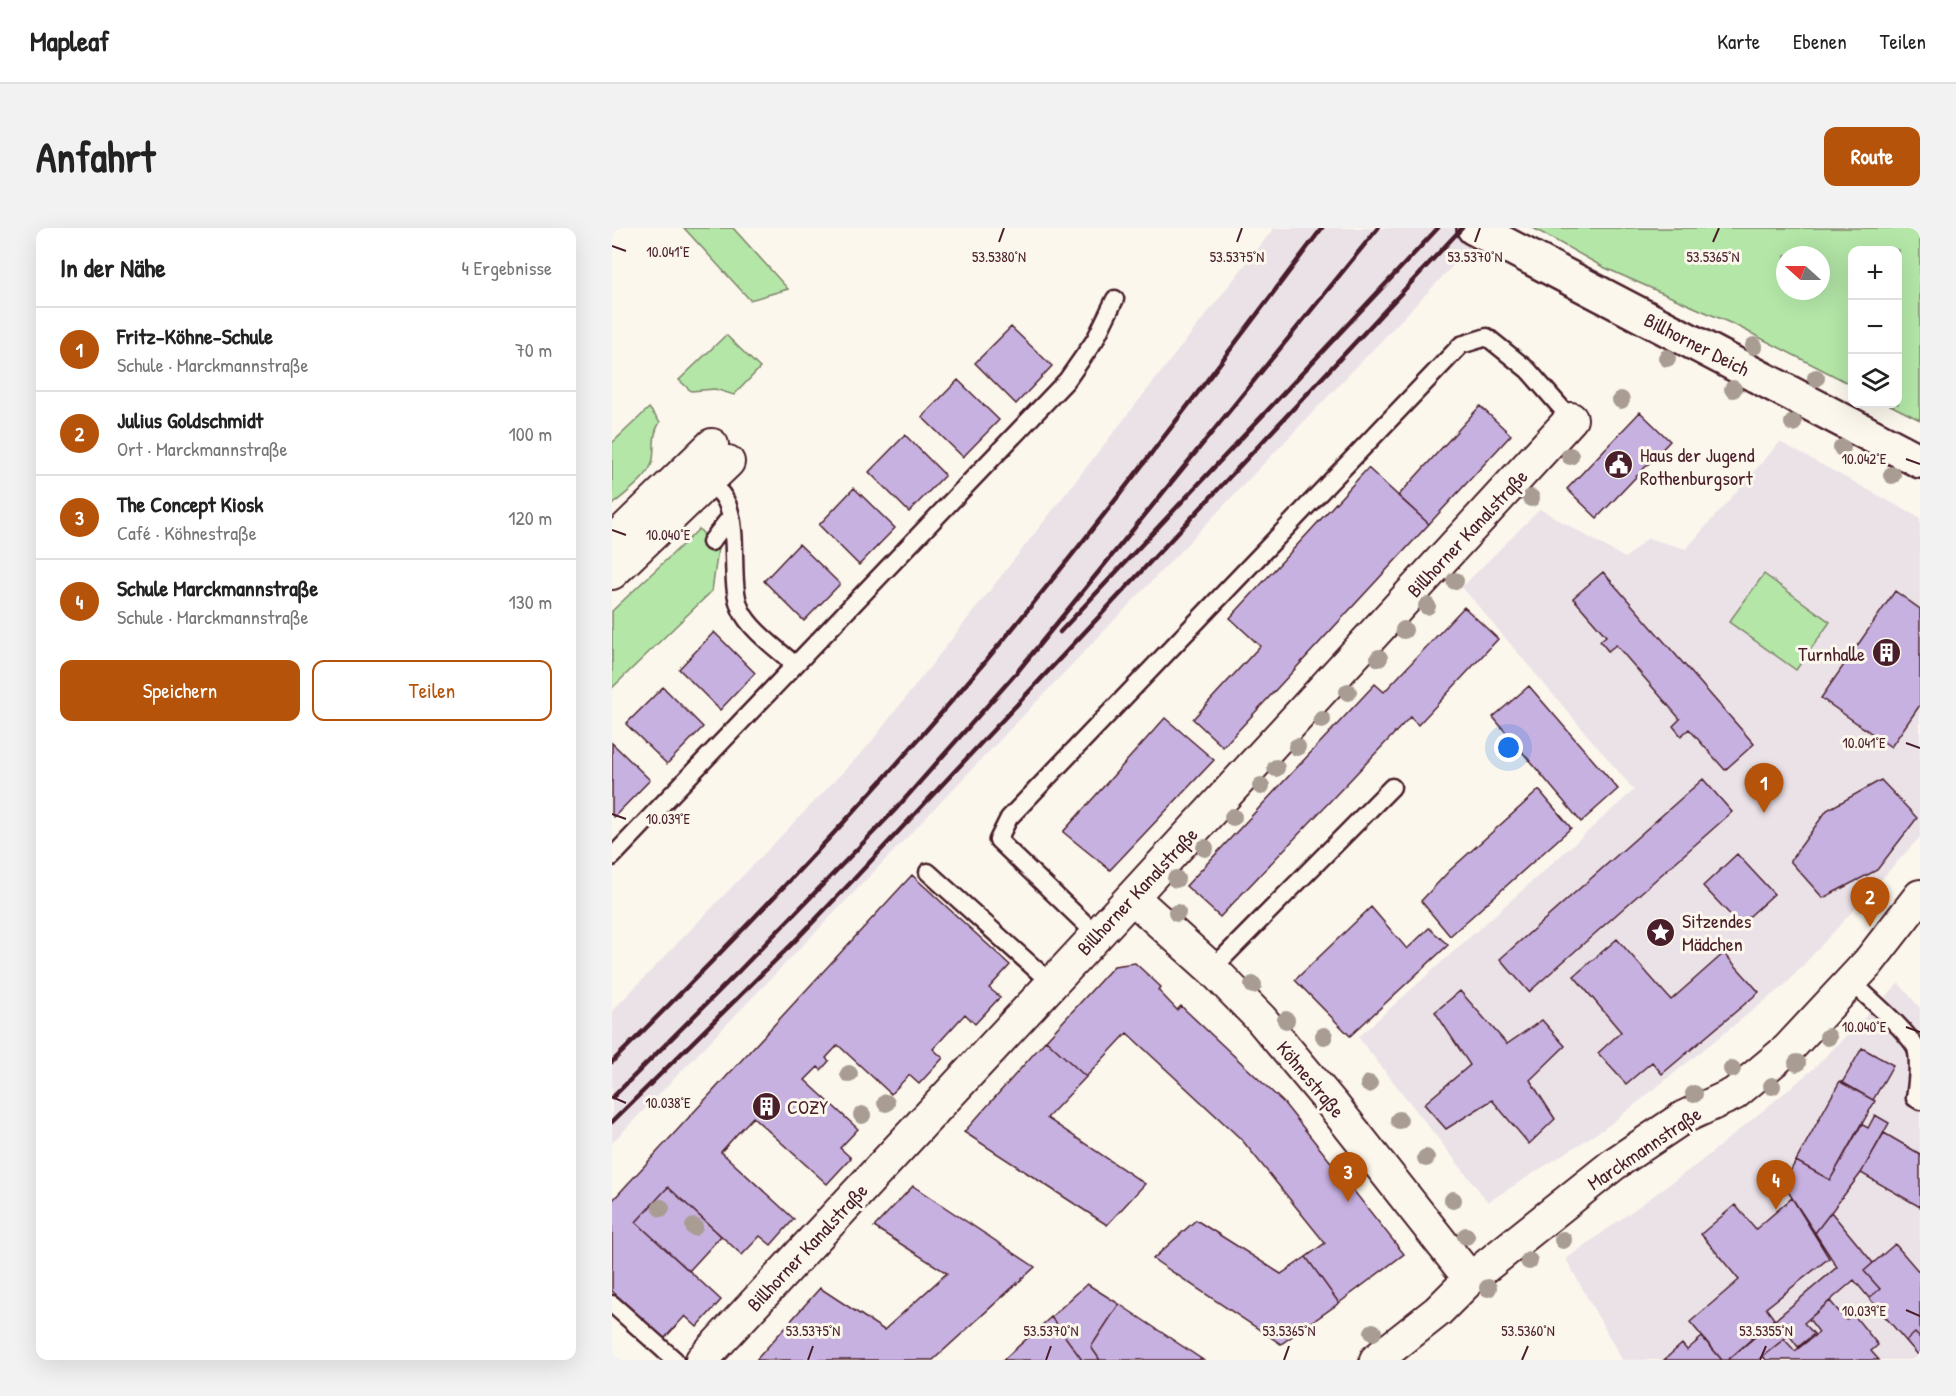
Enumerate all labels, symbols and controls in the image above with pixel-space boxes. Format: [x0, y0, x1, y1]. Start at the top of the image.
text: Mapleaf [30, 22, 109, 60]
text: Karte [1717, 27, 1760, 56]
text: Ebenen [1793, 27, 1847, 56]
text: Teilen [1880, 27, 1926, 56]
button: Route [1824, 127, 1920, 186]
text: Anfahrt [36, 128, 155, 185]
text: 10.041°E [646, 241, 690, 262]
text: 53.5380°N [972, 246, 1026, 267]
text: 53.5375°N [1210, 246, 1264, 267]
text: 53.5370°N [1448, 246, 1502, 267]
text: 53.5365°N [1686, 246, 1740, 267]
north arrow [1776, 246, 1830, 300]
map controls [1848, 246, 1902, 408]
button: + [1848, 246, 1902, 300]
text: In der Nähe [60, 250, 166, 285]
text: 4 Ergebnisse [461, 254, 552, 281]
button: − [1848, 300, 1902, 354]
street label: Billhorner Deich [1640, 306, 1754, 382]
text: Fritz-Köhne-Schule [117, 321, 273, 351]
text: 1 [76, 336, 83, 363]
text: 70 m [515, 336, 552, 363]
text: Schule · Marckmannstraße [117, 351, 309, 378]
button: layers [1848, 354, 1902, 408]
text: Julius Goldschmidt [117, 405, 263, 435]
text: 2 [75, 420, 84, 447]
text: 100 m [509, 420, 552, 447]
text: Ort · Marckmannstraße [117, 435, 288, 462]
place label: Haus der Jugend Rothenburgsort [1640, 441, 1755, 491]
text: 10.042°E [1842, 448, 1887, 469]
public building icon: Haus der Jugend Rothenburgsort [1603, 449, 1635, 481]
street label: Billhorner Kanalstraße [1401, 463, 1533, 603]
text: The Concept Kiosk [117, 489, 263, 519]
text: 3 [75, 504, 84, 531]
text: 120 m [508, 504, 552, 531]
text: Café · Köhnestraße [117, 519, 257, 546]
text: 10.040°E [646, 524, 691, 545]
text: Schule Marckmannstraße [117, 573, 318, 603]
text: 4 [76, 588, 83, 615]
text: 130 m [509, 588, 552, 615]
text: Schule · Marckmannstraße [117, 603, 309, 630]
building icon: Turnhalle [1870, 637, 1902, 669]
place label: Turnhalle [1798, 640, 1865, 667]
button: Speichern [60, 660, 300, 721]
button: Teilen [312, 660, 552, 721]
text: 10.041°E [1842, 732, 1886, 753]
your location [1494, 733, 1523, 762]
pin: 1 [1744, 764, 1784, 813]
text: 10.039°E [646, 808, 691, 829]
street label: Billhorner Kanalstraße [1071, 821, 1203, 961]
pin: 2 [1850, 878, 1890, 927]
place label: Sitzendes Mädchen [1682, 907, 1752, 957]
place icon: Sitzendes Mädchen [1645, 916, 1677, 948]
text: 10.040°E [1842, 1016, 1887, 1037]
street label: Köhnestraße [1271, 1035, 1351, 1123]
building icon: COZY [750, 1090, 782, 1122]
text: 10.038°E [645, 1092, 691, 1113]
place label: COZY [787, 1093, 828, 1120]
street label: Marckmannstraße [1582, 1100, 1706, 1196]
pin: 3 [1328, 1152, 1368, 1202]
pin: 4 [1756, 1160, 1796, 1210]
street label: Billhorner Kanalstraße [741, 1177, 873, 1317]
text: 10.039°E [1842, 1300, 1887, 1321]
text: 53.5375°N [786, 1320, 840, 1341]
text: 53.5370°N [1024, 1320, 1078, 1341]
text: 53.5365°N [1262, 1320, 1316, 1341]
text: 53.5360°N [1501, 1320, 1555, 1341]
text: 53.5355°N [1739, 1320, 1793, 1341]

